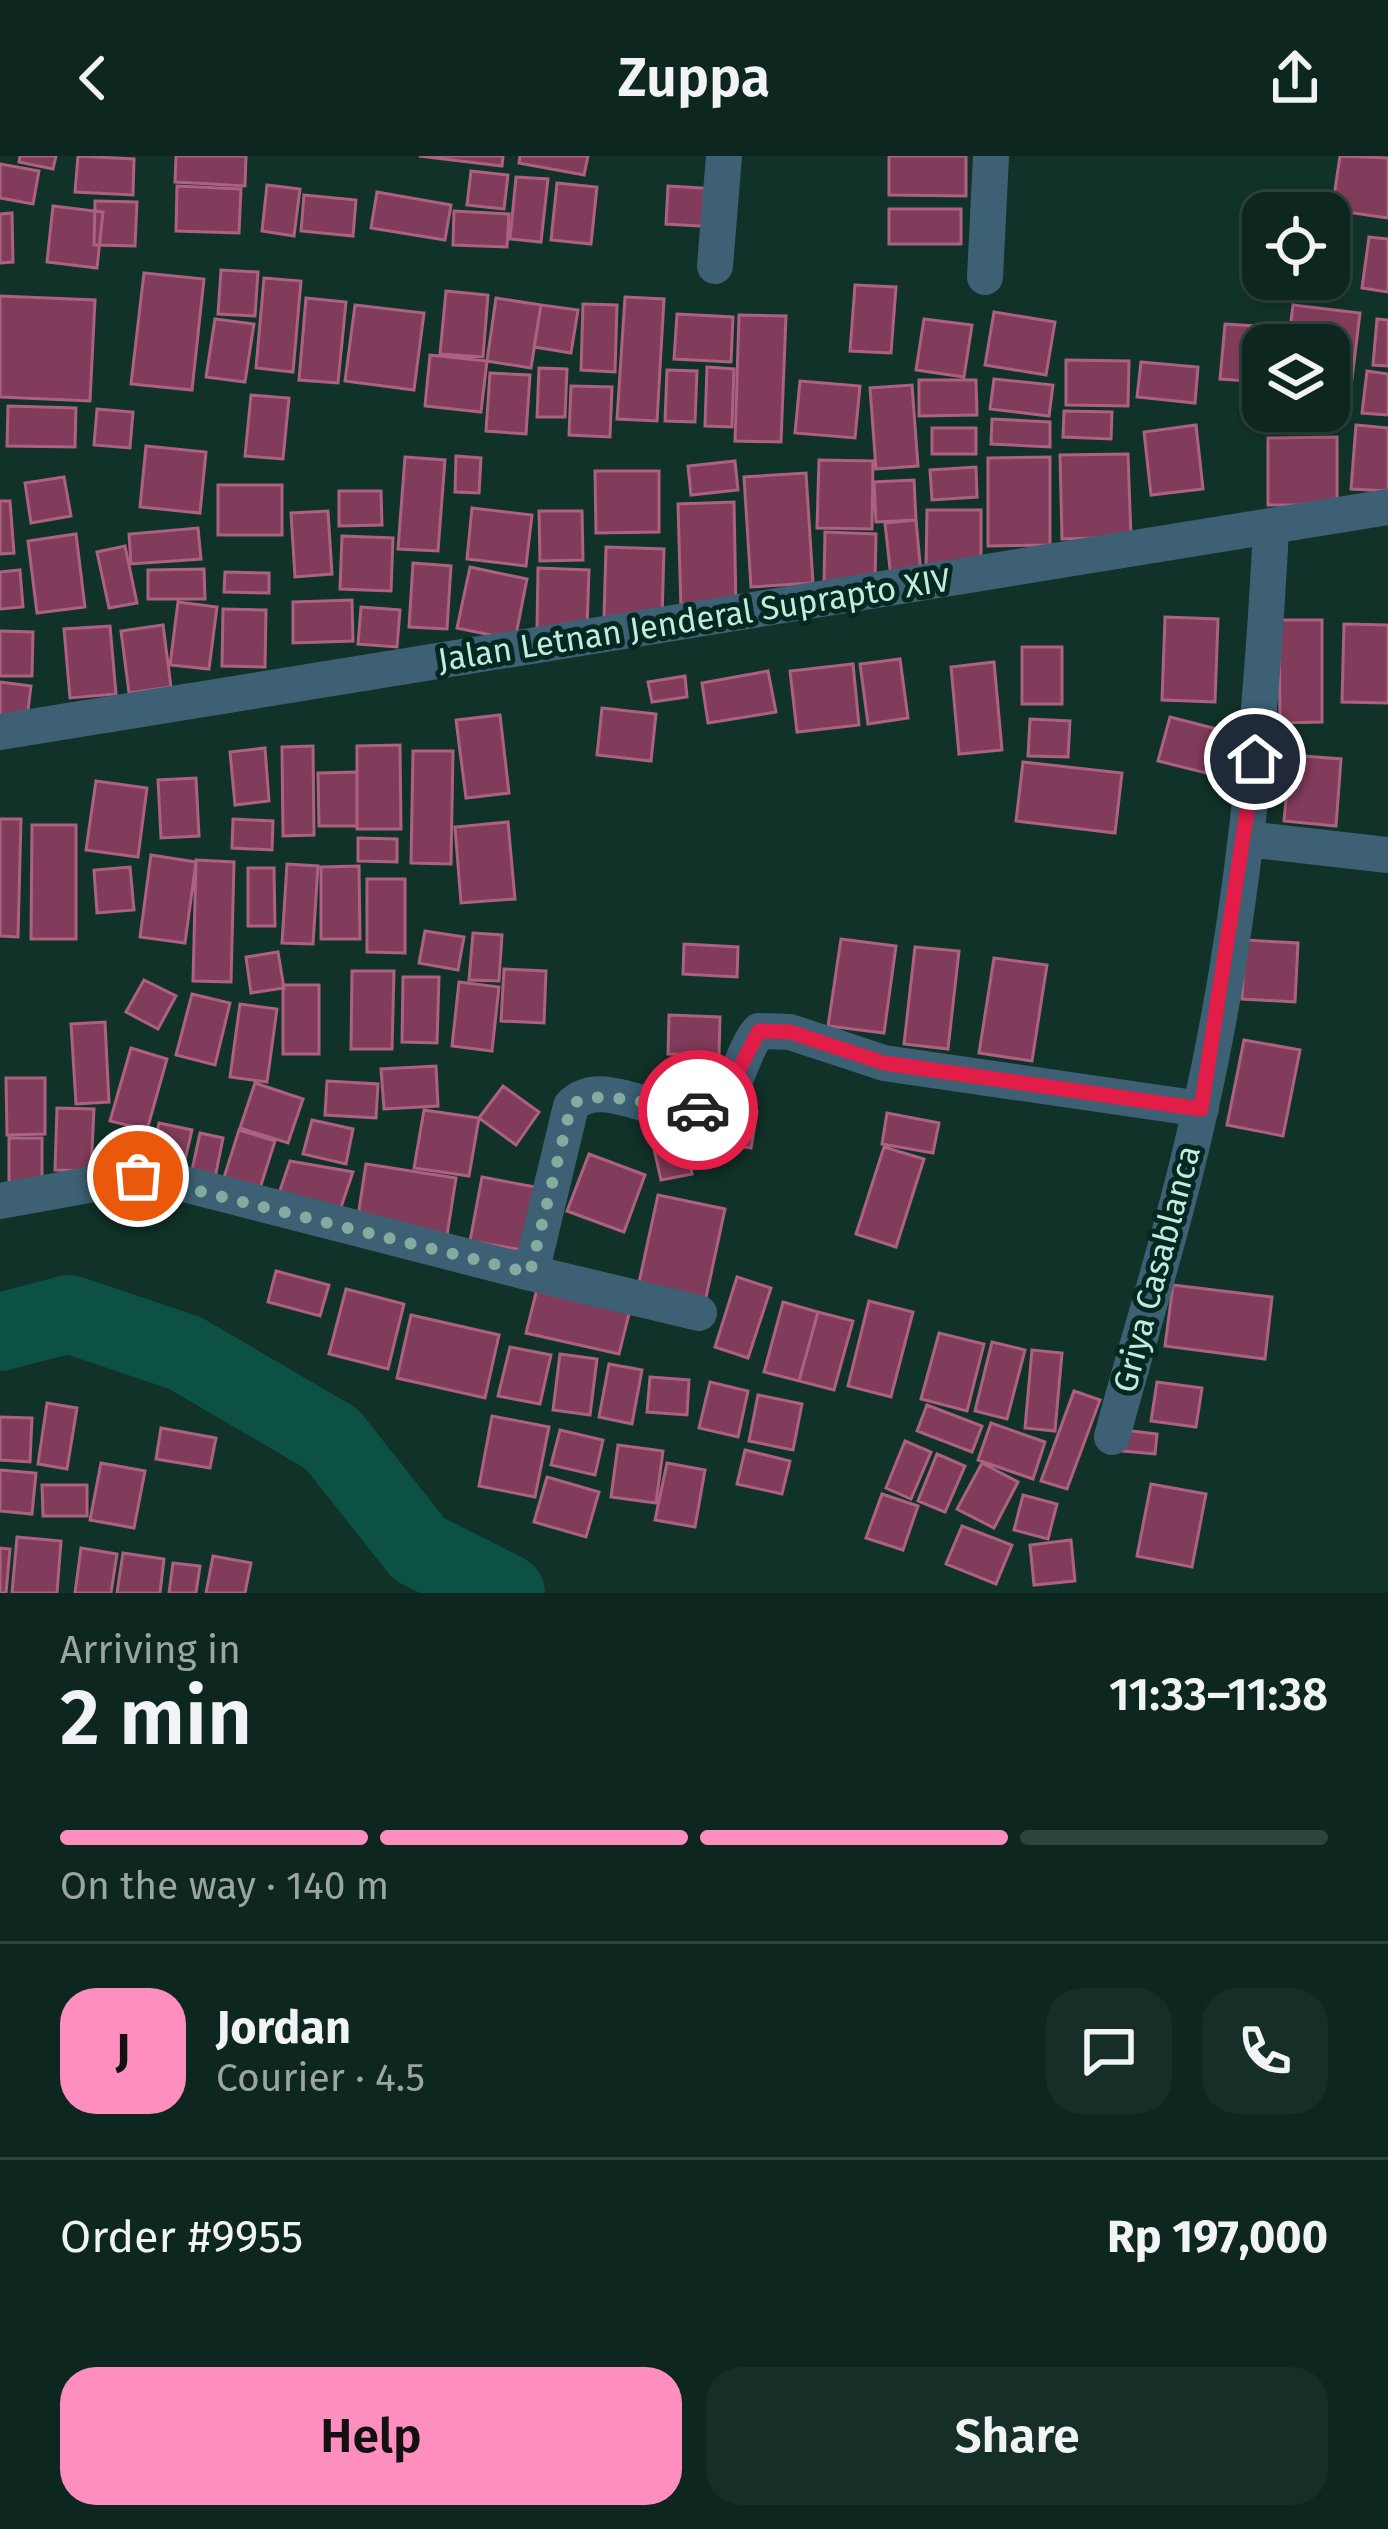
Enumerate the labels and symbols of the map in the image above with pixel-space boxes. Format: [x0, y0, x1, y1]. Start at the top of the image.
street label: Jalan Letnan Jenderal Suprapto XIV [435, 560, 954, 680]
pin [1204, 708, 1306, 810]
courier [638, 1050, 758, 1170]
pin [87, 1125, 189, 1227]
street label: Griya Casablanca [1105, 1141, 1209, 1397]

